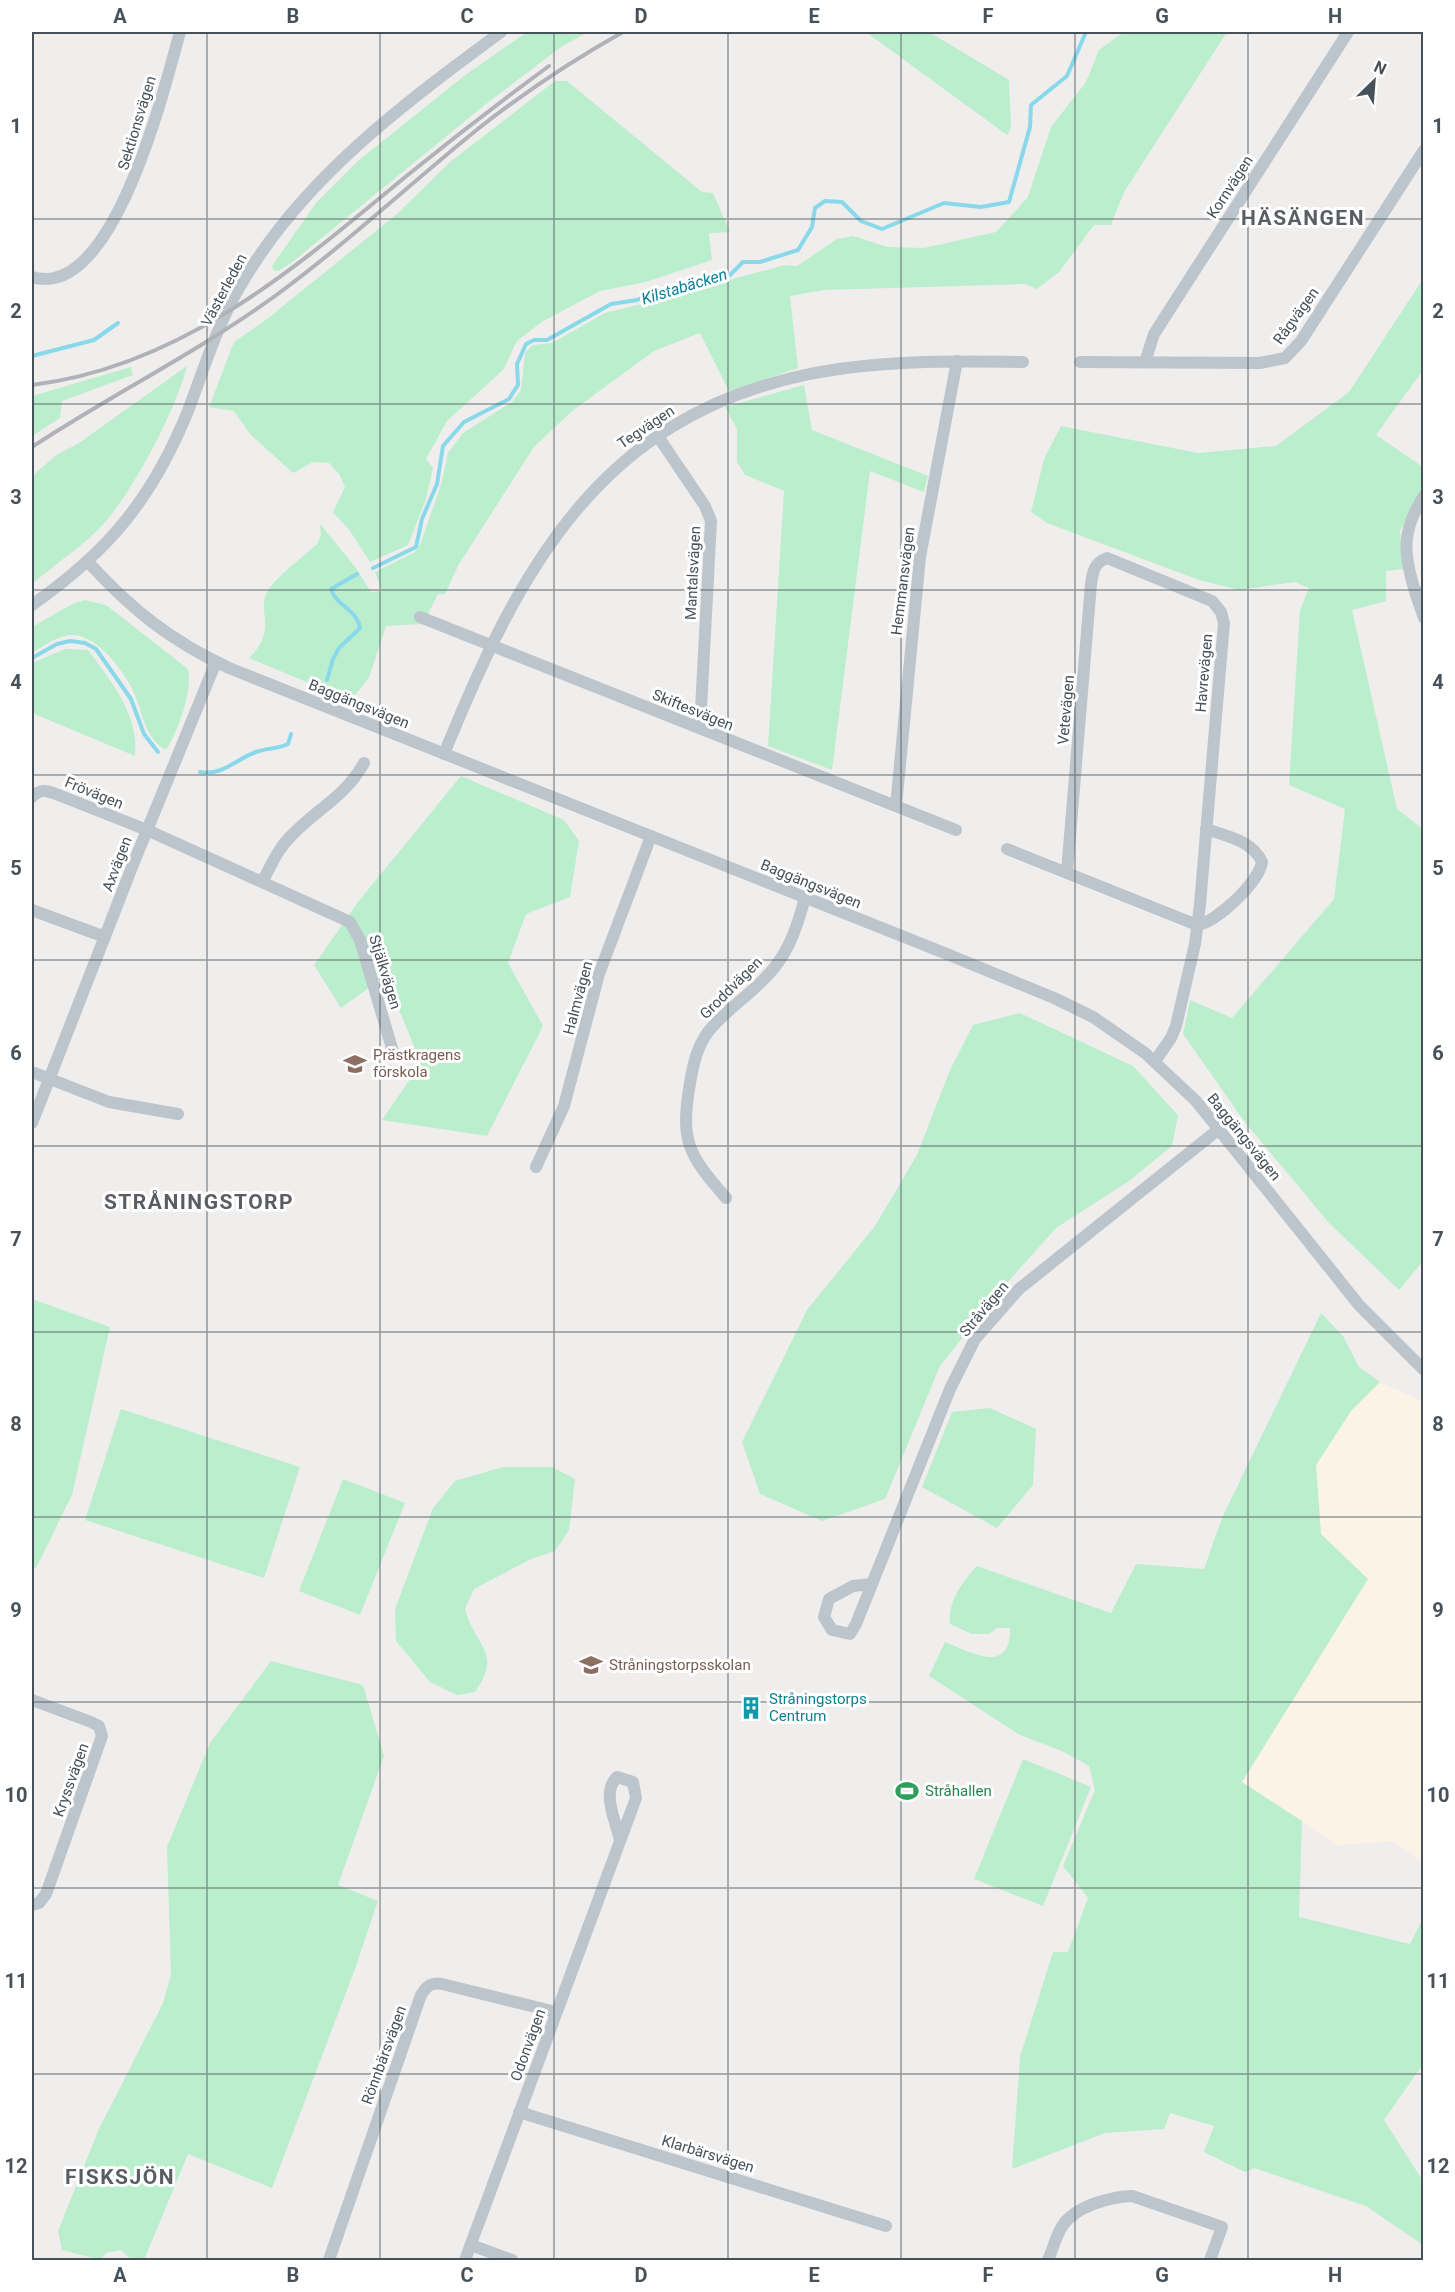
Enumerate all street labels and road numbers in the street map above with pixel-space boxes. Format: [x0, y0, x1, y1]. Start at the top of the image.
street label: Sektionsvägen [114, 74, 160, 172]
street label: Kornvägen [1203, 152, 1257, 222]
street label: Västerleden [197, 251, 251, 329]
street label: Rågvägen [1269, 284, 1323, 348]
street label: Tegvägen [614, 401, 678, 453]
street label: Mantalsvägen [682, 526, 704, 620]
street label: Hemmansvägen [887, 526, 919, 636]
street label: Havrevägen [1192, 633, 1216, 713]
street label: Vetevägen [1054, 674, 1078, 746]
street label: Baggängsvägen [306, 676, 412, 732]
street label: Skiftesvägen [650, 686, 736, 734]
street label: Frövägen [62, 773, 126, 813]
street label: Axvägen [98, 834, 136, 894]
street label: Baggängsvägen [758, 856, 864, 912]
street label: Stjälkvägen [365, 933, 405, 1011]
street label: Groddvägen [696, 953, 766, 1023]
street label: Halmvägen [560, 959, 596, 1037]
street label: Baggängsvägen [1203, 1090, 1285, 1184]
street label: Stråvägen [956, 1278, 1012, 1340]
street label: Kryssvägen [49, 1741, 93, 1819]
street label: Rönnbärsvägen [358, 2003, 410, 2107]
street label: Odonvägen [507, 2006, 549, 2084]
street label: Klarbärsvägen [660, 2131, 756, 2177]

